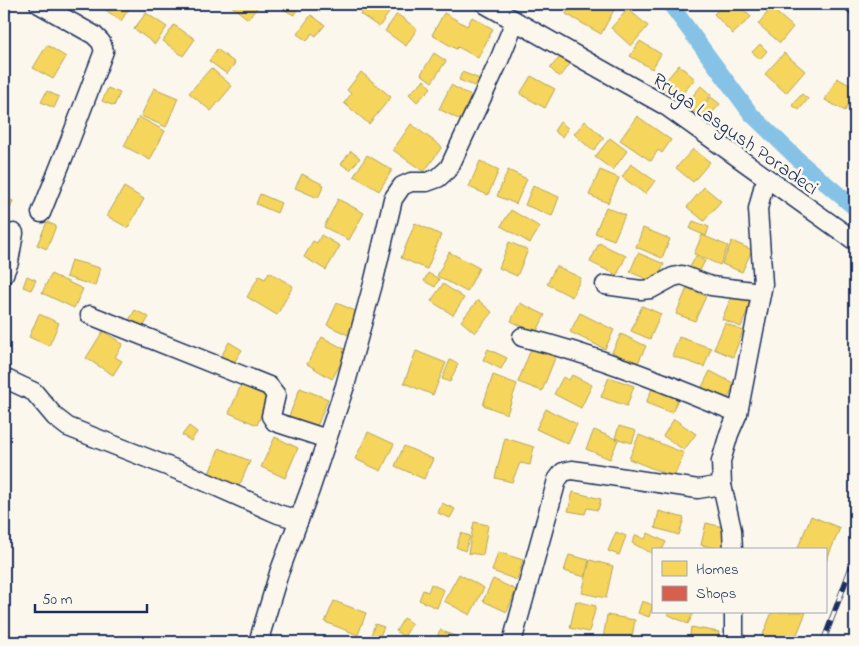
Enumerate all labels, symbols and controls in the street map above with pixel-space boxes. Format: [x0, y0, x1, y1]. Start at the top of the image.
street label: Rruga Lasgush Poradeci [645, 67, 824, 204]
legend [652, 548, 826, 614]
text: Homes [696, 559, 739, 581]
scale bar [35, 581, 148, 613]
text: Shops [696, 583, 736, 605]
text: 50 m [42, 589, 73, 611]

